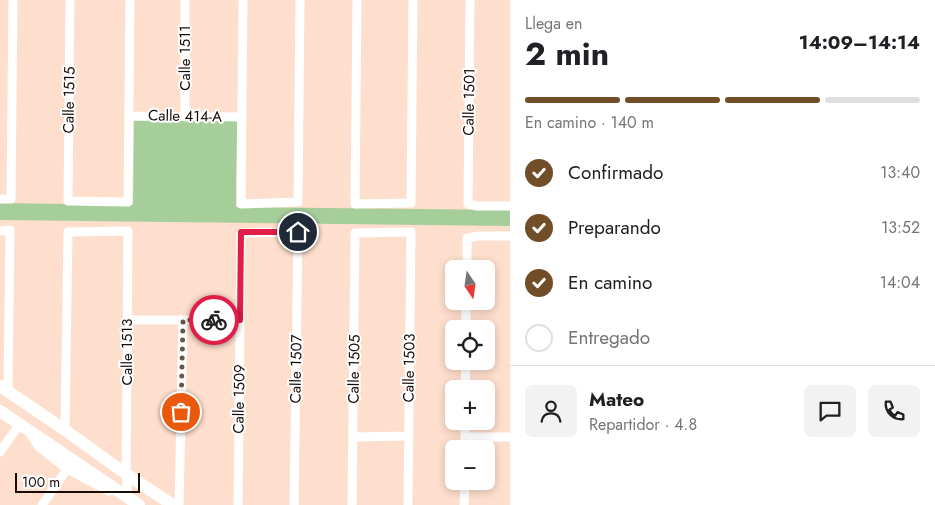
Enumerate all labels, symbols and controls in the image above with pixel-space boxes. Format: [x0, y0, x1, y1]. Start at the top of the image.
text: Llega en [525, 12, 582, 35]
street label: Calle 1511 [174, 25, 196, 91]
text: 14:09–14:14 [799, 29, 920, 56]
text: 2 min [525, 31, 609, 77]
street label: Calle 1515 [57, 66, 81, 134]
street label: Calle 1501 [457, 68, 481, 136]
street label: Calle 414-A [148, 104, 222, 128]
text: En camino · 140 m [525, 111, 654, 134]
icon: check [525, 159, 553, 187]
text: Confirmado [568, 159, 663, 186]
text: 13:40 [880, 161, 920, 184]
pin [277, 211, 319, 253]
icon: check [525, 214, 553, 242]
text: Preparando [568, 214, 661, 241]
text: 13:52 [881, 216, 920, 239]
icon: home [284, 218, 312, 246]
north arrow [445, 260, 495, 310]
map controls [445, 260, 495, 490]
icon: check [525, 269, 553, 297]
text: En camino [568, 269, 652, 296]
text: 14:04 [880, 271, 920, 294]
courier [189, 295, 239, 345]
icon: bike [200, 306, 228, 334]
street label: Calle 1513 [116, 319, 138, 385]
button: locate [445, 320, 495, 370]
text: Entregado [568, 324, 650, 351]
street label: Calle 1503 [397, 333, 421, 403]
street label: Calle 1507 [284, 334, 308, 404]
street label: Calle 1505 [342, 334, 366, 404]
street label: Calle 1509 [227, 364, 251, 434]
button: + [445, 380, 495, 430]
button: person [525, 385, 577, 437]
button: chat [804, 385, 856, 437]
button: phone [868, 385, 920, 437]
text: Mateo [589, 386, 644, 413]
pin [160, 391, 202, 433]
icon: bag [167, 398, 195, 426]
text: Repartidor · 4.8 [589, 413, 697, 436]
button: − [445, 440, 495, 490]
scale bar [15, 470, 140, 493]
text: 100 m [22, 472, 60, 492]

